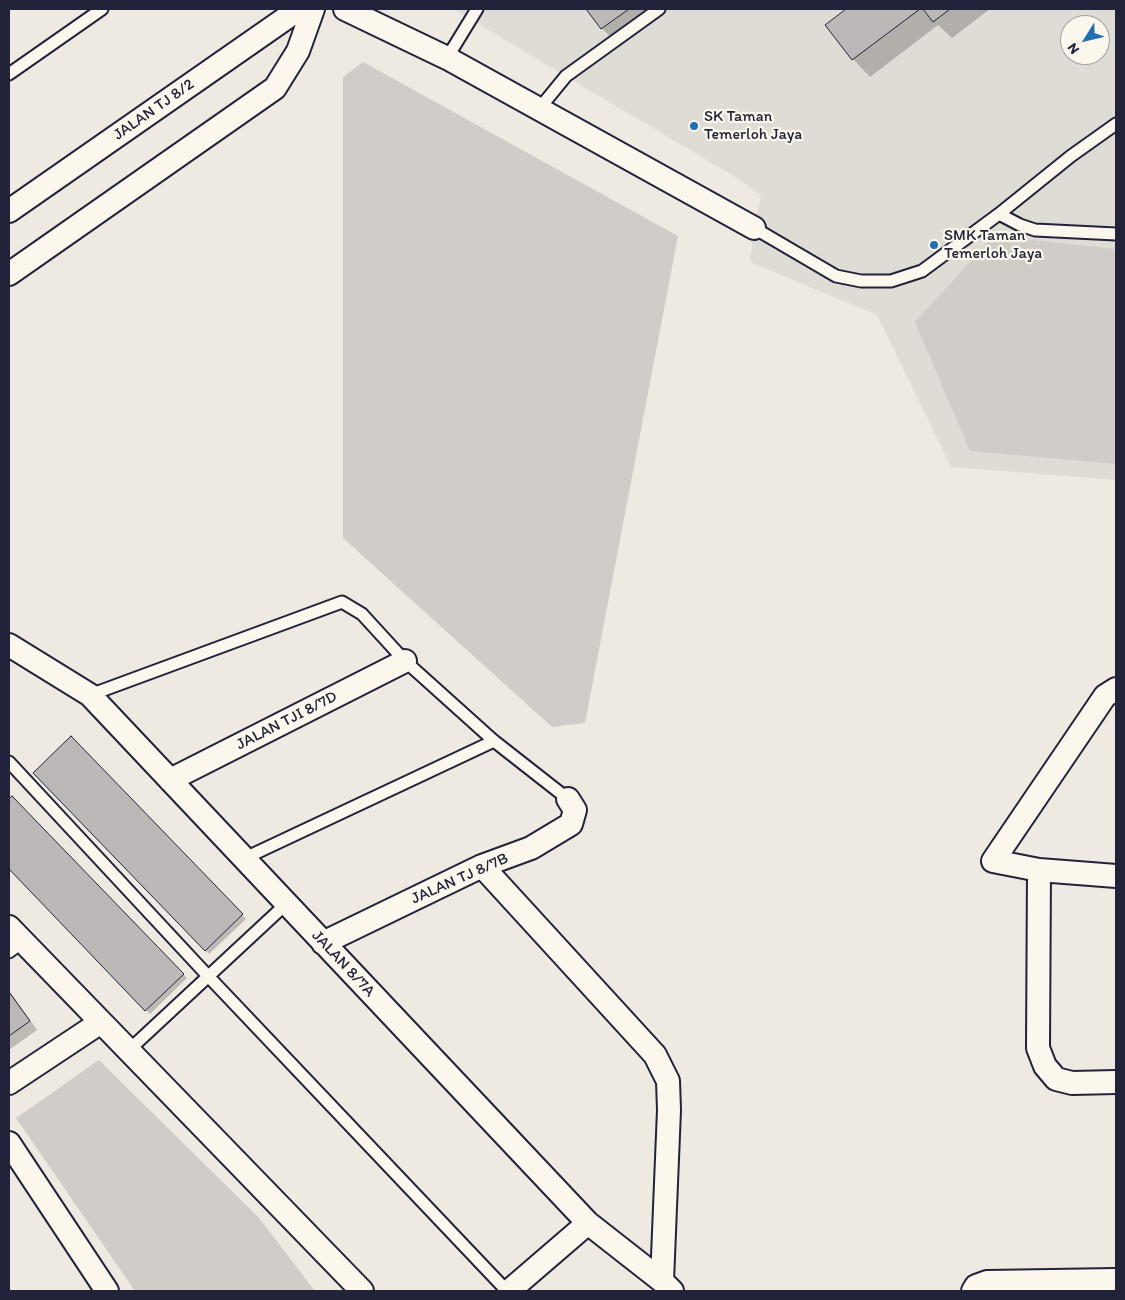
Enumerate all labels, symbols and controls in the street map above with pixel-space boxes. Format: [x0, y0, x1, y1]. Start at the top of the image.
north arrow [1060, 15, 1110, 65]
text: N [1064, 40, 1083, 57]
street label: JALAN TJ 8/2 [110, 75, 198, 145]
place label: SK Taman Temerloh Jaya [704, 107, 802, 145]
marker: SK Taman Temerloh Jaya [688, 120, 700, 132]
place label: SMK Taman Temerloh Jaya [944, 226, 1042, 264]
marker: SMK Taman Temerloh Jaya [928, 239, 940, 251]
street label: JALAN TJI 8/7D [233, 687, 341, 755]
street label: JALAN TJ 8/7B [408, 849, 512, 909]
street label: JALAN 8/7A [307, 927, 379, 1001]

